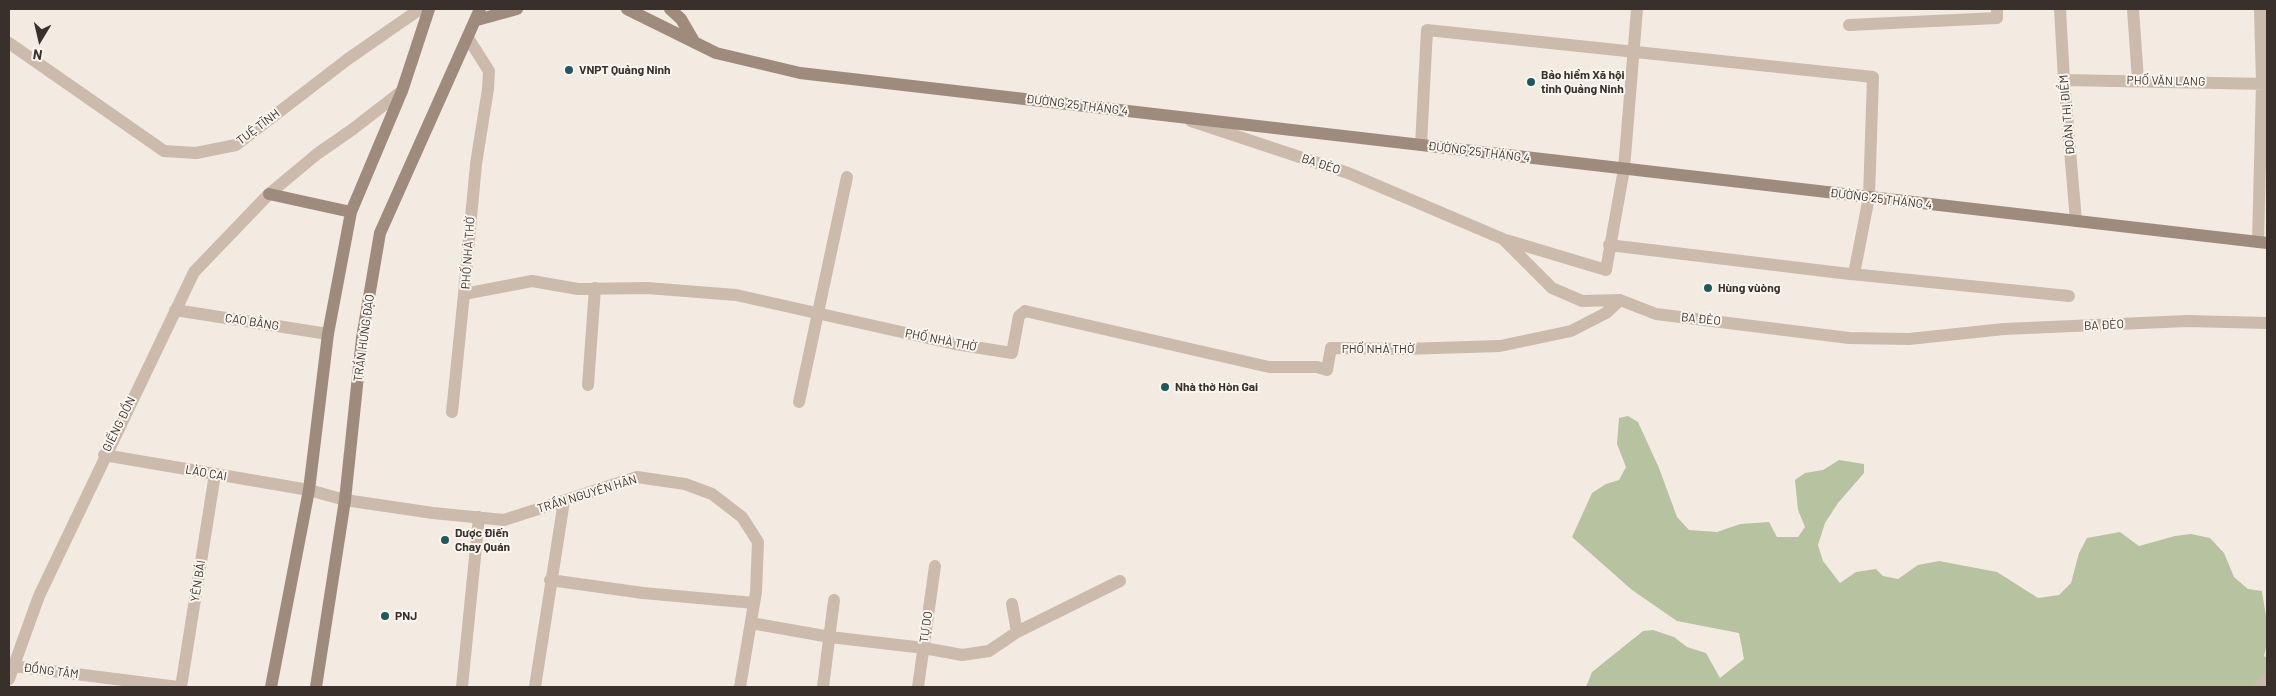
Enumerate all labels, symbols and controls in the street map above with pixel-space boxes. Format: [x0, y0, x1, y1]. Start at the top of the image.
north arrow [15, 15, 65, 65]
text: N [32, 46, 44, 64]
place label: VNPT Quảng Ninh [579, 63, 671, 77]
marker: VNPT Quảng Ninh [563, 64, 575, 76]
place label: Bảo hiểm Xã hội tỉnh Quảng Ninh [1541, 68, 1625, 96]
street label: PHỐ VĂN LANG [2127, 73, 2205, 89]
street label: ĐOÀN THỊ ĐIỂM [2056, 74, 2078, 156]
marker: Bảo hiểm Xã hội tỉnh Quảng Ninh [1525, 76, 1537, 88]
street label: ĐƯỜNG 25 THÁNG 4 [1025, 92, 1129, 118]
street label: TUỆ TĨNH [234, 106, 282, 148]
street label: ĐƯỜNG 25 THÁNG 4 [1427, 139, 1531, 165]
street label: BA ĐÈO [1300, 151, 1342, 177]
street label: ĐƯỜNG 25 THÁNG 4 [1829, 186, 1933, 212]
street label: PHỐ NHÀ THỜ [458, 216, 478, 290]
place label: Hùng vùòng [1718, 281, 1780, 295]
marker: Hùng vùòng [1702, 282, 1714, 294]
street label: TRẦN HƯNG ĐẠO [351, 293, 377, 383]
street label: BA ĐÈO [1680, 310, 1722, 328]
street label: CAO BẰNG [224, 311, 280, 333]
street label: BA ĐÈO [2084, 317, 2124, 333]
street label: PHỐ NHÀ THỜ [904, 326, 978, 354]
street label: PHỐ NHÀ THỜ [1342, 342, 1414, 356]
place label: Nhà thờ Hòn Gai [1175, 380, 1258, 394]
marker: Nhà thờ Hòn Gai [1159, 381, 1171, 393]
street label: GIẾNG ĐỒN [100, 394, 138, 454]
street label: LÀO CAI [184, 462, 228, 484]
street label: TRẦN NGUYÊN HÃN [535, 472, 639, 516]
place label: Dược Điến Chay Quán [455, 526, 510, 554]
marker: Dược Điến Chay Quán [439, 534, 451, 546]
street label: YÊN BÁI [188, 559, 208, 603]
place label: PNJ [395, 609, 417, 623]
marker: PNJ [379, 610, 391, 622]
street label: TỰ DO [917, 610, 935, 644]
street label: ĐỒNG TÂM [23, 660, 79, 682]

